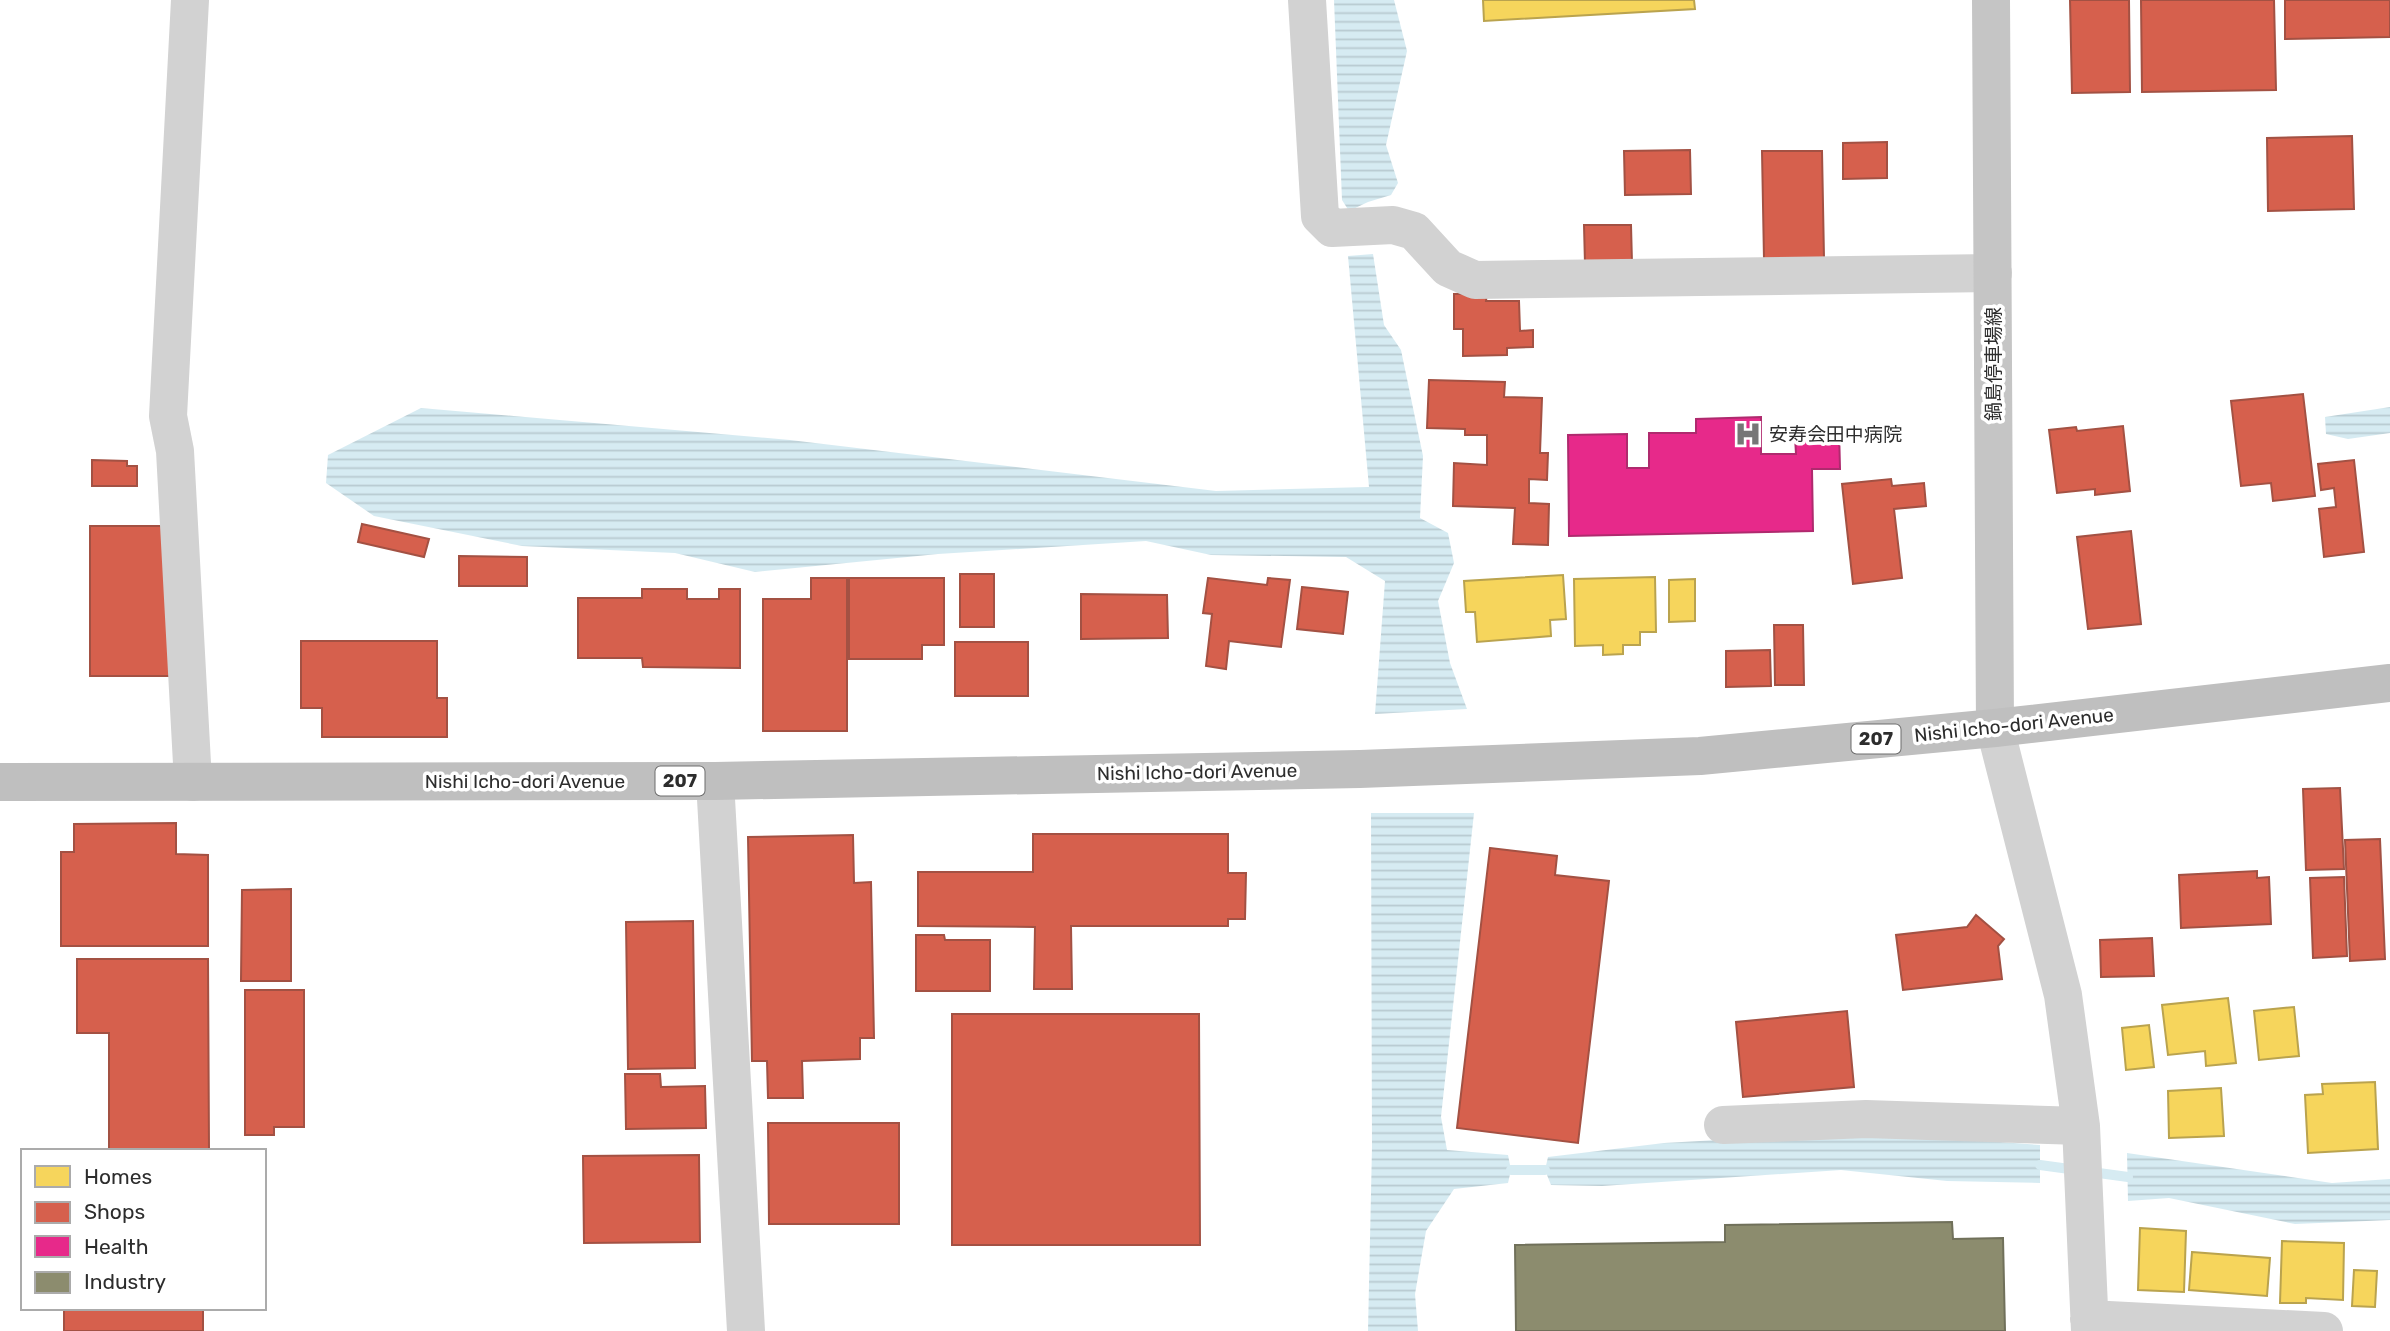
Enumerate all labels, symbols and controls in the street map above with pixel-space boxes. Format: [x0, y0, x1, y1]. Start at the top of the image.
street label: 鍋島停車場線 [1982, 307, 2005, 421]
hospital icon: 安寿会田中病院 [1733, 419, 1763, 449]
place label: 安寿会田中病院 [1769, 423, 1902, 446]
street label: Nishi Icho-dori Avenue [1913, 703, 2115, 747]
road number: 207 [1852, 724, 1900, 754]
street label: Nishi Icho-dori Avenue [1097, 759, 1297, 785]
road number: 207 [656, 766, 704, 796]
street label: Nishi Icho-dori Avenue [425, 770, 625, 793]
legend [21, 1149, 266, 1310]
text: Homes [84, 1164, 152, 1189]
text: Shops [84, 1199, 145, 1224]
text: Health [84, 1234, 148, 1259]
text: Industry [84, 1269, 166, 1294]

